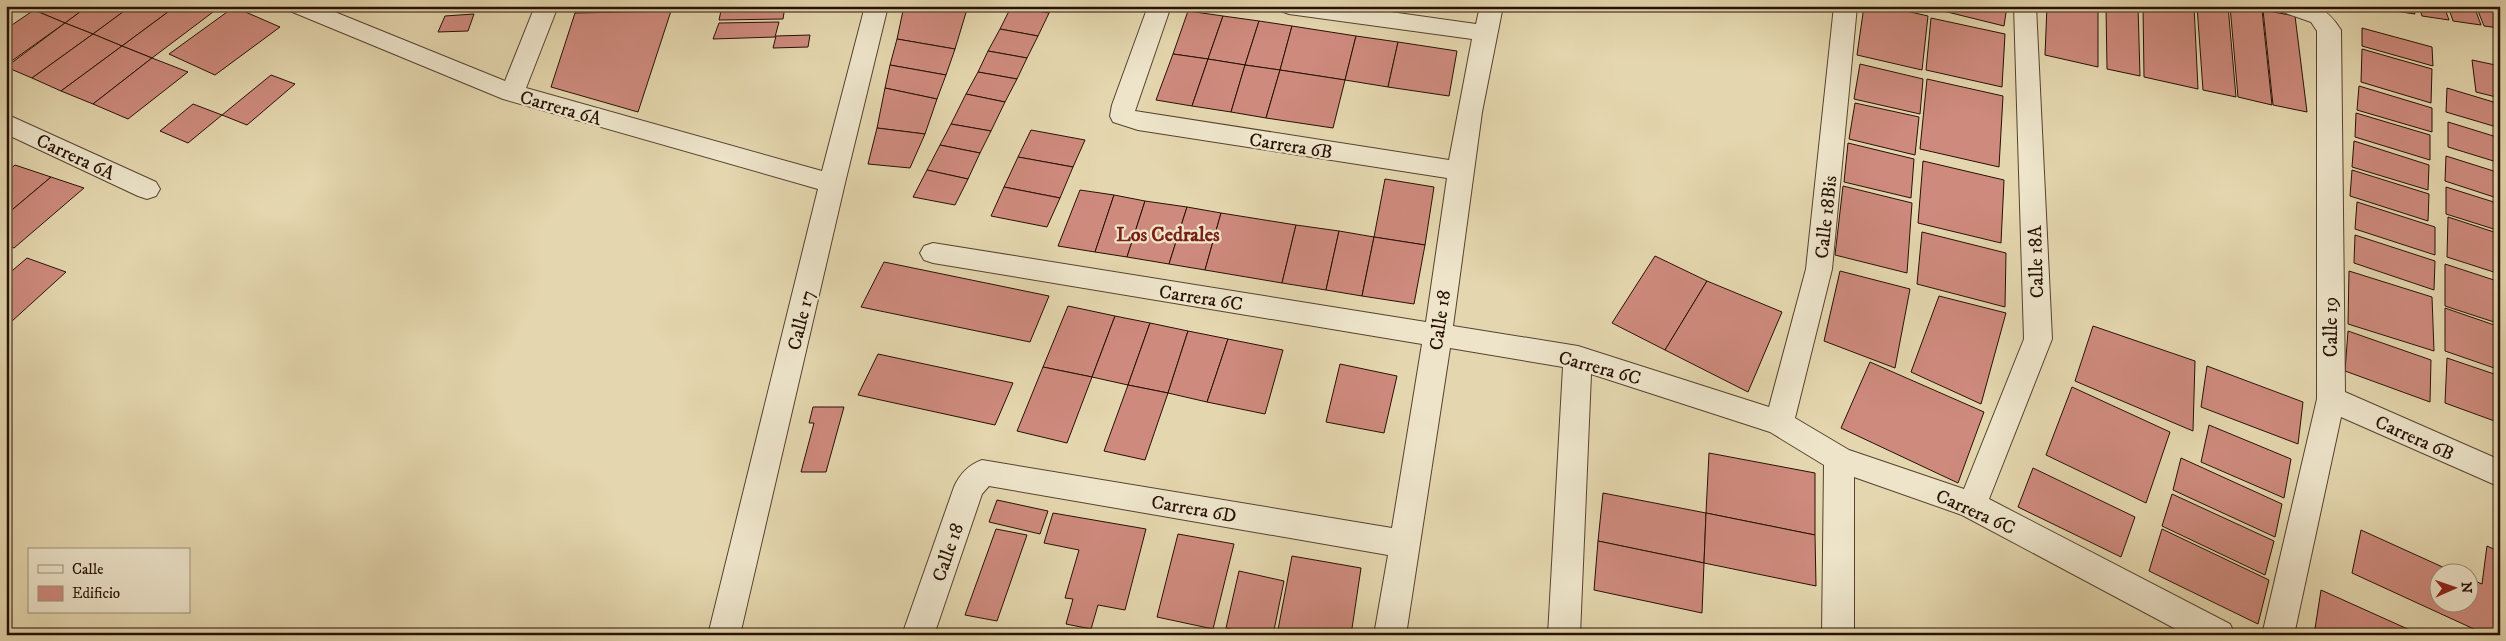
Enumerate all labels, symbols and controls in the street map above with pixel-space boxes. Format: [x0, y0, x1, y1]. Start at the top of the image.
street label: Carrera 6A [517, 86, 605, 131]
street label: Carrera 6A [32, 129, 119, 186]
street label: Carrera 6B [1248, 129, 1334, 164]
street label: Calle 18Bis [1811, 174, 1842, 260]
district label: Los Cedrales [1116, 223, 1220, 248]
street label: Calle 18A [2024, 224, 2049, 299]
street label: Carrera 6C [1157, 281, 1244, 316]
street label: Calle 17 [783, 288, 820, 353]
street label: Calle 18 [1425, 289, 1456, 352]
street label: Calle 19 [2320, 297, 2343, 357]
street label: Carrera 6C [1556, 346, 1643, 390]
street label: Carrera 6B [2371, 411, 2457, 466]
street label: Carrera 6C [1932, 485, 2019, 540]
street label: Carrera 6D [1149, 491, 1238, 528]
street label: Calle 18 [928, 520, 969, 585]
legend [28, 548, 190, 614]
text: Calle [72, 560, 104, 579]
north arrow [2428, 564, 2478, 614]
text: N [2457, 582, 2475, 594]
text: Edificio [72, 584, 120, 603]

